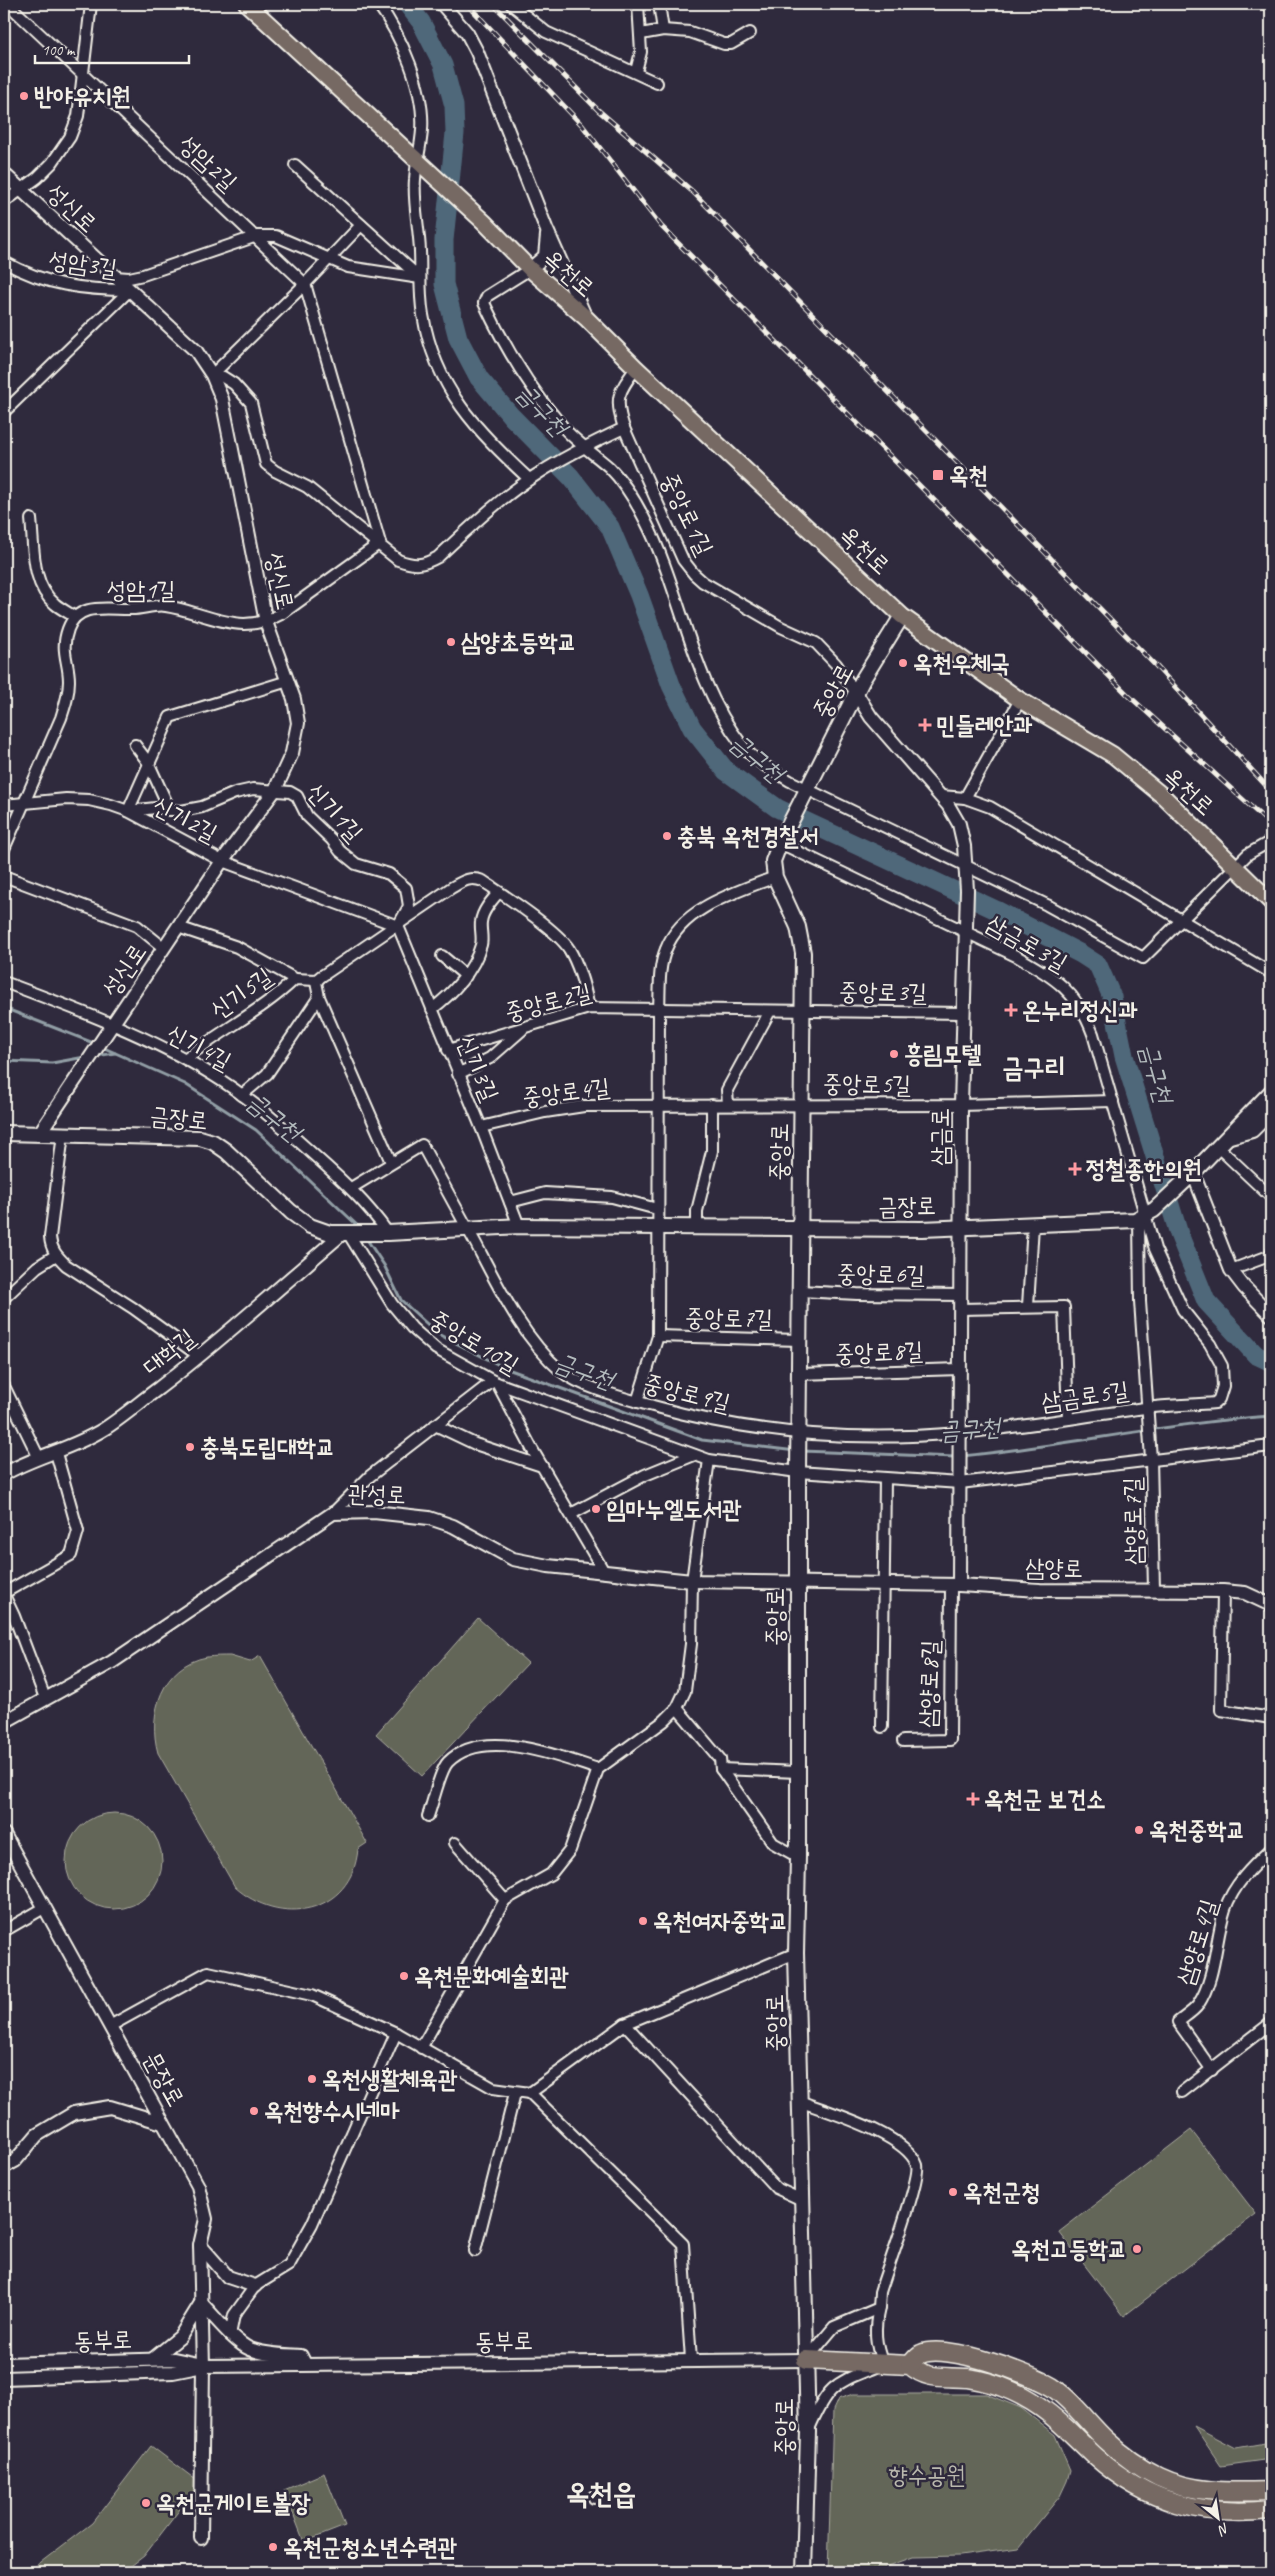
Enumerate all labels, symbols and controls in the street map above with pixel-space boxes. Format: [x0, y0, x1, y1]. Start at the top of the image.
scale bar [35, 32, 189, 64]
text: 100 m [42, 41, 76, 60]
place label: 반야유치원 [34, 81, 131, 111]
marker: 반야유치원 [18, 90, 30, 102]
street label: 성암2길 [173, 129, 243, 197]
street label: 성신로 [41, 177, 103, 239]
street label: 옥천로 [537, 243, 601, 303]
street label: 성암3길 [47, 244, 119, 284]
water label: 금구천 [510, 377, 576, 445]
place label: 옥천 [949, 460, 988, 490]
street label: 중앙로1길 [654, 468, 720, 560]
marker: 옥천 [931, 468, 945, 482]
street label: 옥천로 [834, 519, 896, 581]
street label: 성신로 [259, 550, 301, 612]
street label: 성암1길 [107, 575, 175, 605]
place label: 삼양초등학교 [461, 627, 577, 657]
marker: 삼양초등학교 [445, 636, 457, 648]
place label: 옥천우체국 [913, 648, 1010, 678]
marker: 옥천우체국 [897, 657, 909, 669]
street label: 중앙로 [806, 658, 860, 724]
place label: 민들레안과 [936, 710, 1033, 740]
marker: 민들레안과 [918, 718, 932, 732]
water label: 금구천 [724, 726, 793, 792]
street label: 옥천로 [1157, 760, 1221, 822]
street label: 신기1길 [301, 776, 369, 848]
street label: 신기2길 [148, 790, 222, 848]
place label: 충북 옥천경찰서 [677, 821, 818, 851]
marker: 충북 옥천경찰서 [661, 830, 673, 842]
street label: 삼금로3길 [981, 908, 1073, 978]
street label: 성신로 [95, 938, 153, 1002]
street label: 신기5길 [204, 961, 278, 1025]
street label: 중앙로3길 [839, 976, 927, 1008]
street label: 중앙로2길 [502, 977, 594, 1027]
place label: 온누리정신과 [1022, 995, 1138, 1025]
marker: 온누리정신과 [1004, 1003, 1018, 1017]
street label: 신기4길 [162, 1018, 236, 1076]
street label: 신기3길 [451, 1030, 505, 1106]
place label: 흥림모텔 [904, 1039, 982, 1069]
water label: 금구천 [1132, 1040, 1180, 1109]
marker: 흥림모텔 [888, 1048, 900, 1060]
district label: 금구리 [1003, 1051, 1065, 1084]
street label: 중앙로5길 [823, 1068, 911, 1100]
street label: 중앙로4길 [520, 1072, 612, 1112]
water label: 금구천 [240, 1086, 310, 1150]
street label: 금장로 [149, 1100, 209, 1136]
street label: 삼금로 [925, 1108, 955, 1166]
street label: 중앙로 [763, 1123, 795, 1181]
place label: 정철종한의원 [1086, 1154, 1202, 1184]
marker: 정철종한의원 [1068, 1162, 1082, 1176]
street label: 금장로 [878, 1190, 936, 1222]
street label: 중앙로6길 [837, 1258, 925, 1290]
street label: 중앙로7길 [685, 1302, 773, 1334]
street label: 중앙로10길 [424, 1304, 524, 1380]
street label: 대학길 [137, 1322, 201, 1382]
street label: 중앙로8길 [834, 1335, 924, 1369]
water label: 금구천 [550, 1346, 621, 1397]
street label: 중앙로9길 [641, 1368, 733, 1418]
street label: 삼금로5길 [1039, 1375, 1131, 1417]
water label: 금구천 [939, 1411, 1004, 1447]
place label: 충북도립대학교 [200, 1432, 335, 1462]
marker: 충북도립대학교 [184, 1441, 196, 1453]
street label: 삼양로7길 [1117, 1477, 1149, 1565]
street label: 관성로 [348, 1478, 406, 1510]
place label: 임마누엘도서관 [606, 1494, 742, 1524]
marker: 임마누엘도서관 [590, 1503, 602, 1515]
street label: 삼양로 [1025, 1552, 1083, 1584]
street label: 중앙로 [760, 1588, 790, 1646]
street label: 삼양로8길 [912, 1639, 946, 1729]
place label: 옥천군 보건소 [984, 1784, 1106, 1814]
marker: 옥천군 보건소 [966, 1792, 980, 1806]
place label: 옥천중학교 [1149, 1815, 1246, 1845]
marker: 옥천중학교 [1133, 1824, 1145, 1836]
street label: 삼양로4길 [1170, 1896, 1224, 1988]
place label: 옥천여자중학교 [653, 1906, 788, 1936]
marker: 옥천여자중학교 [637, 1915, 649, 1927]
place label: 옥천문화예술회관 [414, 1961, 569, 1991]
marker: 옥천문화예술회관 [398, 1970, 410, 1982]
street label: 중앙로 [759, 1994, 791, 2052]
street label: 문장로 [137, 2046, 191, 2112]
place label: 옥천생활체육관 [322, 2064, 458, 2094]
marker: 옥천생활체육관 [306, 2073, 318, 2085]
place label: 옥천향수시네마 [264, 2096, 400, 2126]
marker: 옥천향수시네마 [248, 2105, 260, 2117]
place label: 옥천군청 [963, 2177, 1040, 2207]
marker: 옥천군청 [947, 2186, 959, 2198]
place label: 옥천고등학교 [1011, 2234, 1127, 2264]
marker: 옥천고등학교 [1131, 2243, 1143, 2255]
street label: 동부로 [74, 2324, 132, 2356]
street label: 동부로 [475, 2325, 533, 2357]
street label: 중앙로 [769, 2398, 799, 2456]
park label: 향수공원 [888, 2460, 966, 2490]
district label: 옥천읍 [566, 2475, 636, 2512]
place label: 옥천군게이트볼장 [156, 2488, 311, 2518]
north arrow [1192, 2494, 1242, 2544]
marker: 옥천군게이트볼장 [140, 2497, 152, 2509]
text: N [1214, 2519, 1232, 2540]
place label: 옥천군청소년수련관 [283, 2532, 458, 2562]
marker: 옥천군청소년수련관 [267, 2541, 279, 2553]

